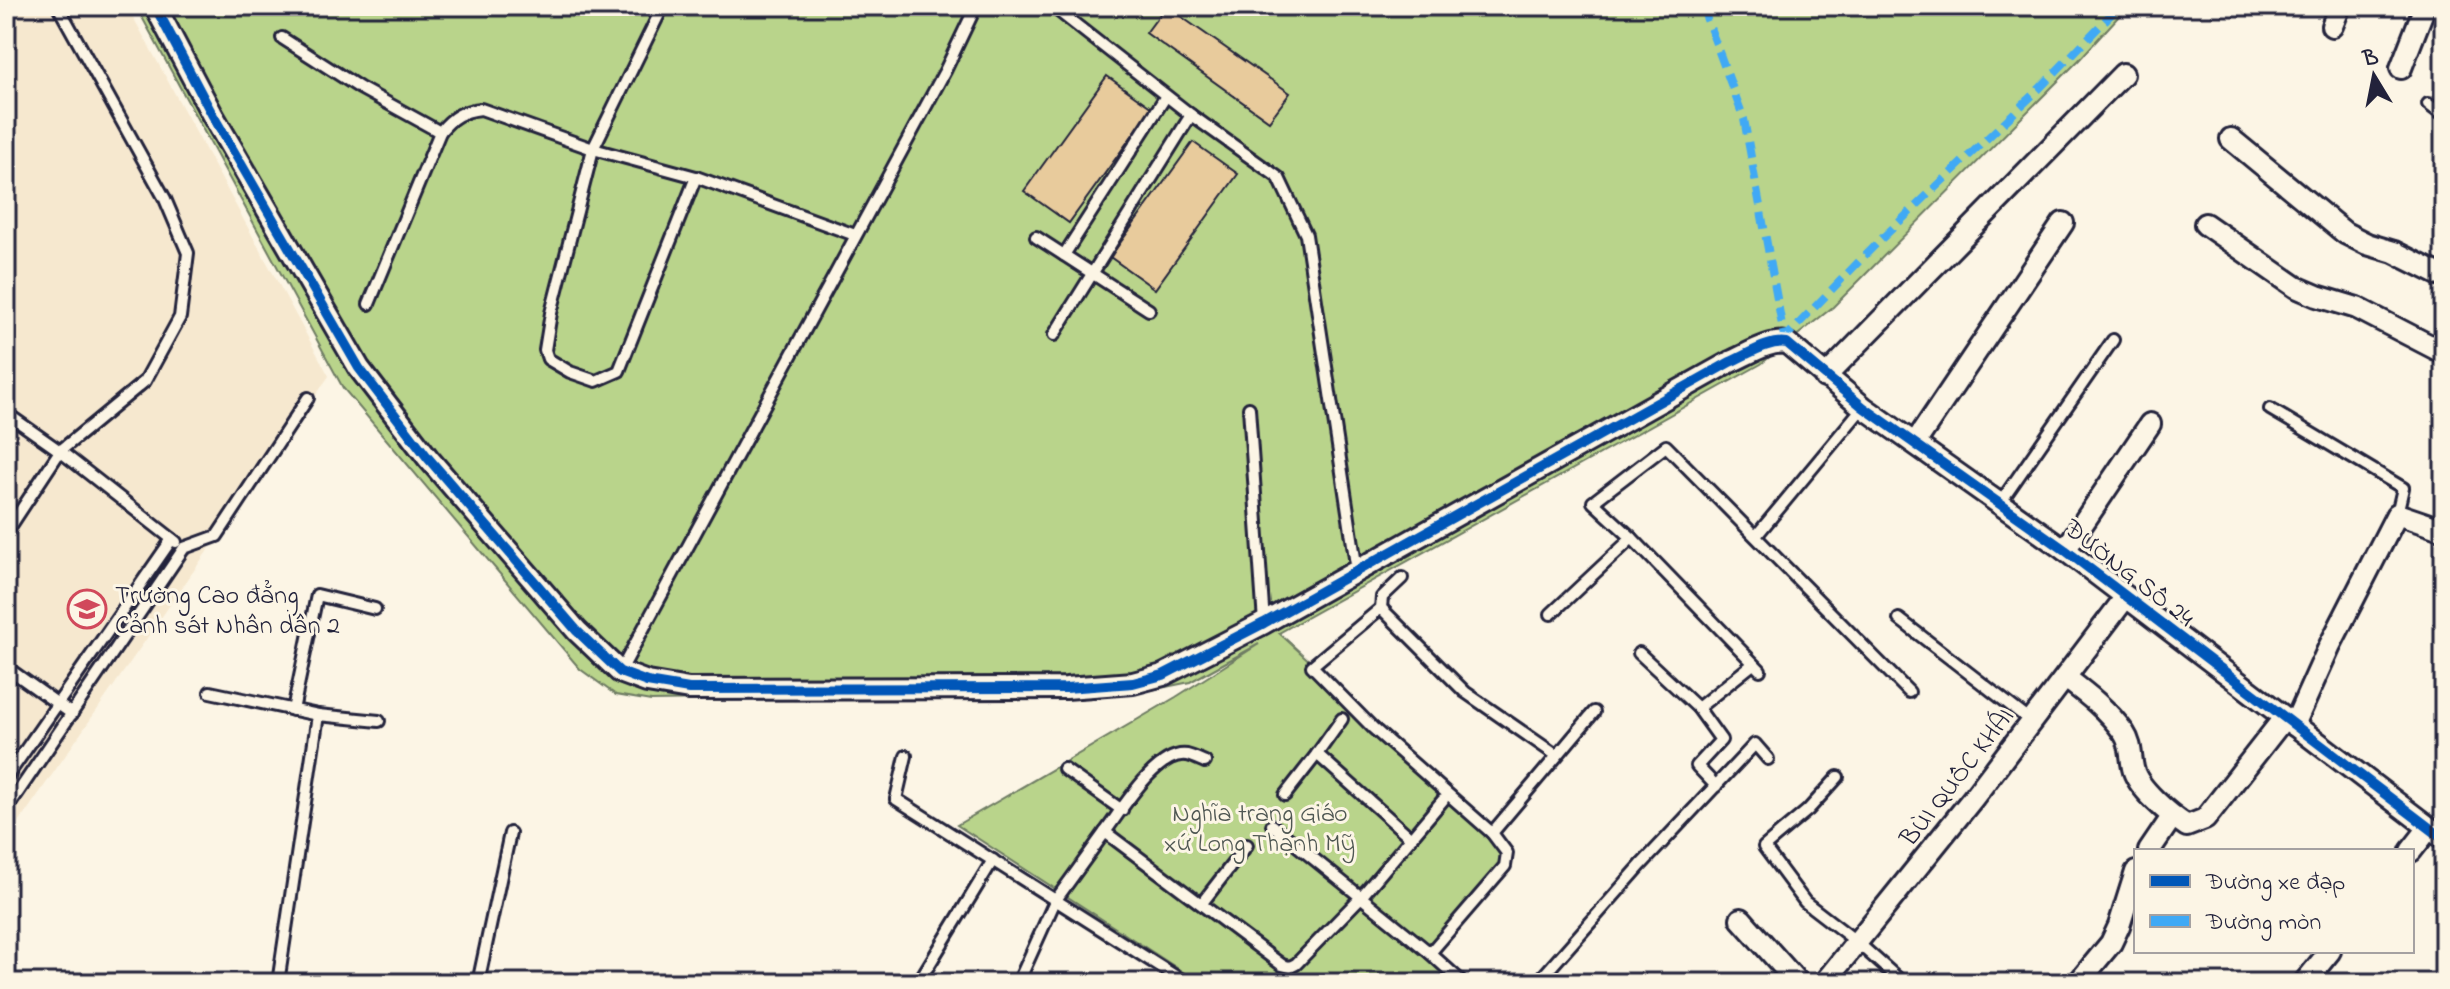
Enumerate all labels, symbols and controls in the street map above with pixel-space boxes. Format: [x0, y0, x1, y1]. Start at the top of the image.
north arrow [2334, 36, 2414, 116]
text: B [2360, 42, 2381, 76]
street label: ĐƯỜNG SỐ 24 [2054, 510, 2202, 638]
place label: Trường Cao đẳng Cảnh sát Nhân dân 2 [115, 578, 340, 646]
school or university icon: Trường Cao đẳng Cảnh sát Nhân dân 2 [66, 588, 108, 630]
street label: BÙI QUỐC KHÁI [1891, 700, 2025, 856]
park label: Nghĩa trang Giáo xứ Long Thạnh Mỹ [1164, 796, 1355, 864]
legend [2134, 849, 2414, 953]
text: Đường xe đạp [2205, 866, 2345, 901]
text: Đường mòn [2205, 906, 2321, 941]

